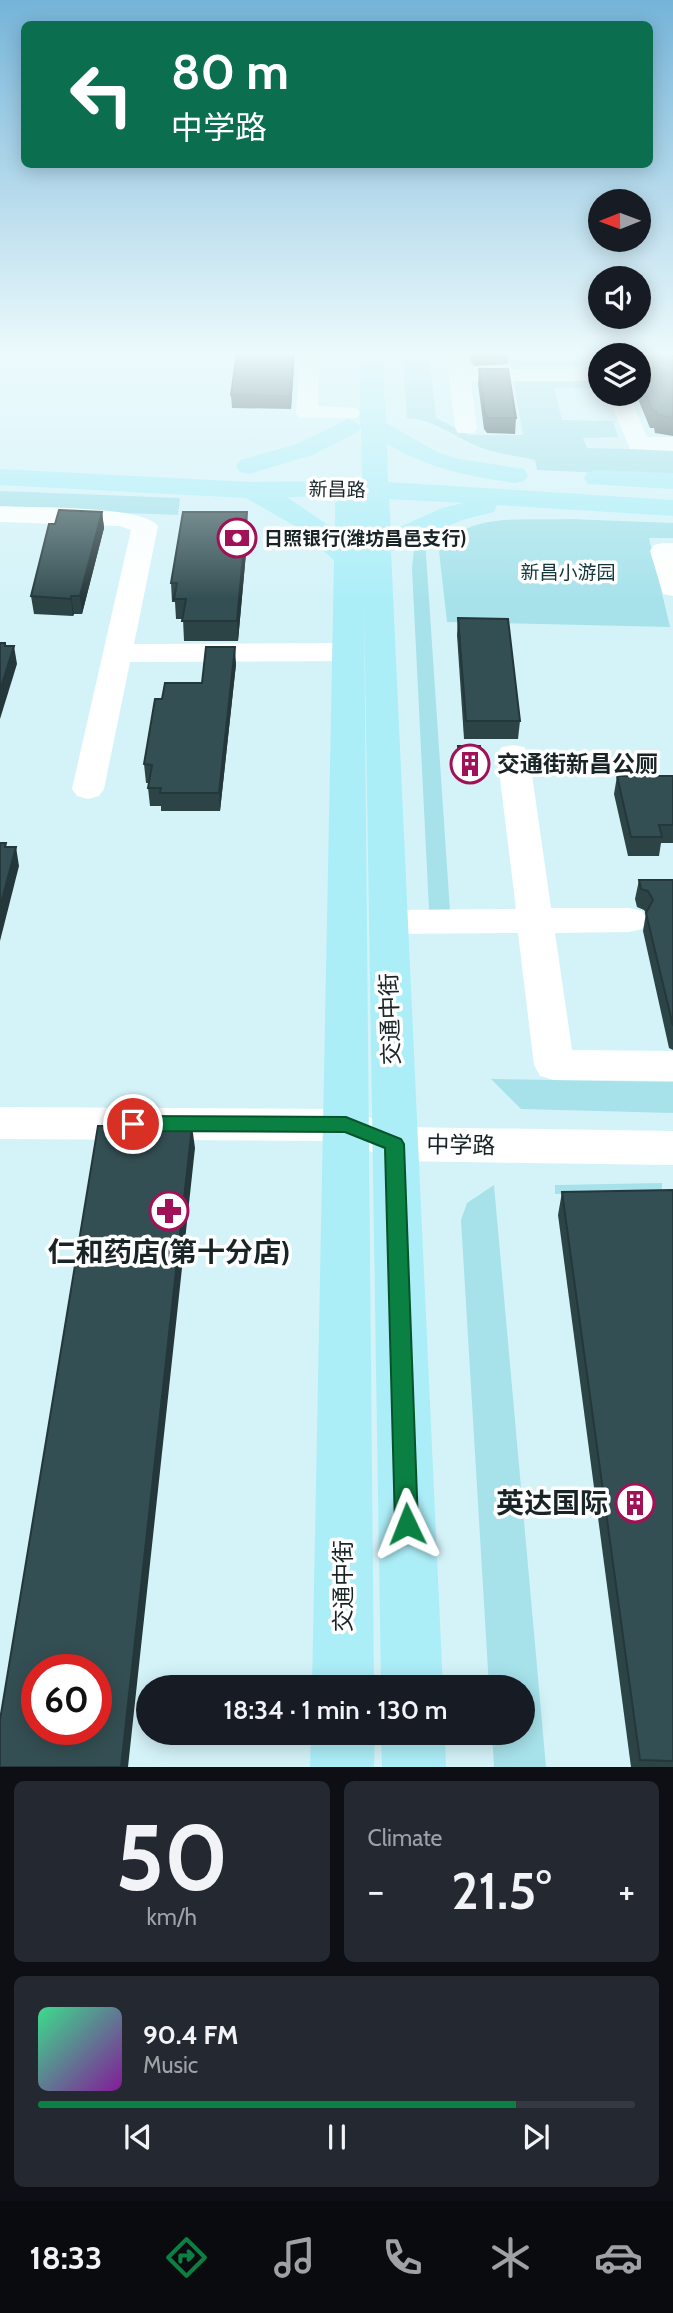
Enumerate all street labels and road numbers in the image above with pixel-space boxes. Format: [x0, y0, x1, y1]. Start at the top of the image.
street label: 新昌路 [308, 478, 366, 501]
street label: 交通中街 [374, 973, 406, 1065]
street label: 中学路 [426, 1130, 496, 1160]
street label: 交通中街 [329, 1540, 357, 1632]

